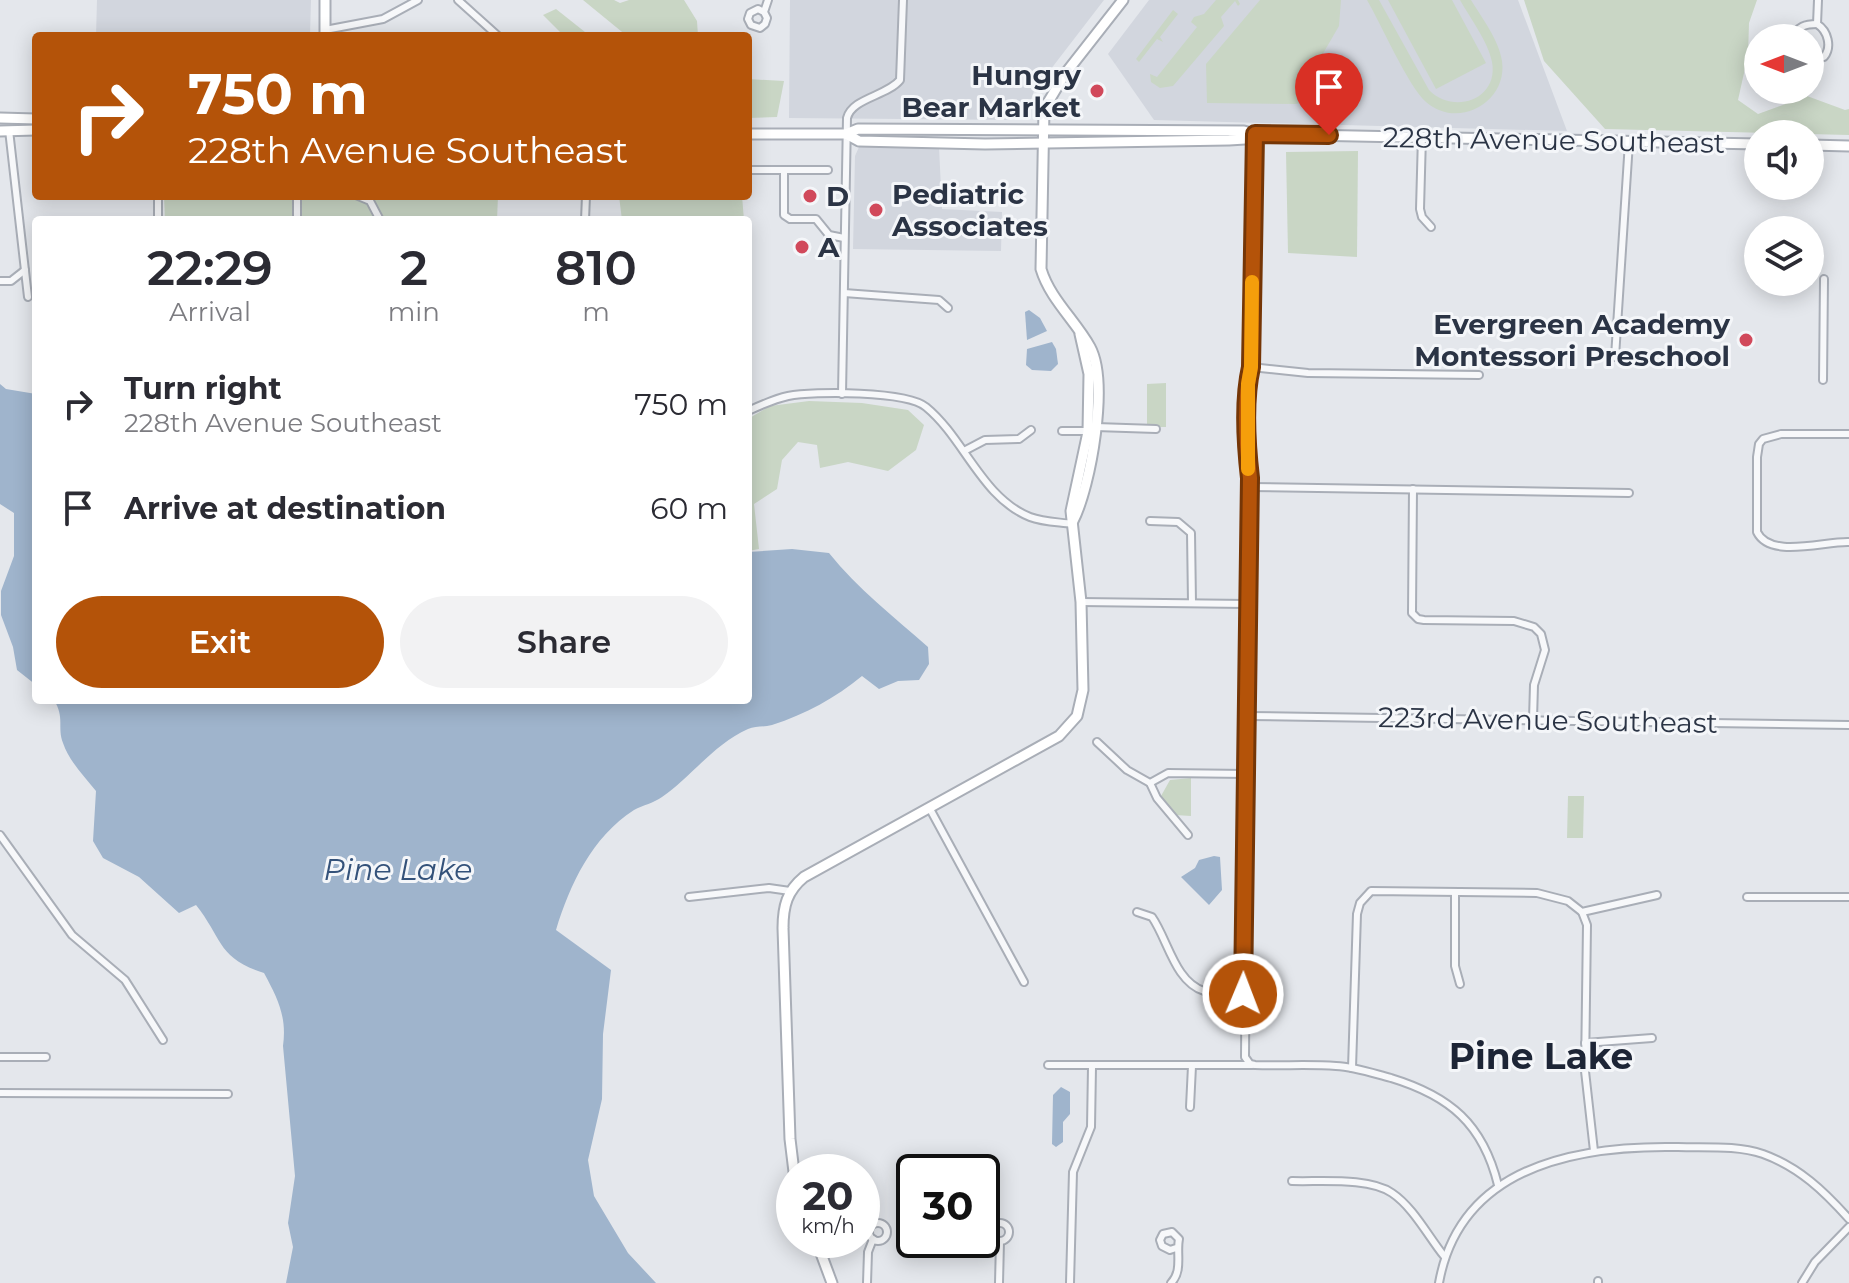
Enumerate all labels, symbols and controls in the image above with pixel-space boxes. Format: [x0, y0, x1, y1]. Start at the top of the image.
north arrow [1744, 24, 1824, 104]
map controls [1744, 24, 1824, 296]
pin [1295, 53, 1363, 135]
place label: Hungry Bear Market [902, 58, 1081, 124]
text: 750 m [188, 60, 368, 128]
icon: right [56, 64, 160, 168]
icon: arrive [1307, 65, 1351, 109]
marker: Hungry Bear Market [1088, 82, 1106, 100]
street label: 228th Avenue Southeast [1383, 120, 1725, 160]
button: sound [1744, 120, 1824, 200]
text: 228th Avenue Southeast [188, 128, 628, 172]
place label: Pediatric Associates [891, 177, 1048, 243]
place label: D [826, 179, 849, 213]
marker: D [801, 187, 819, 205]
marker: Pediatric Associates [867, 201, 885, 219]
button: layers [1744, 216, 1824, 296]
place label: A [817, 230, 840, 264]
marker: A [793, 238, 811, 256]
text: 22:29 [147, 239, 273, 297]
text: 2 [400, 239, 428, 297]
text: 810 [555, 239, 637, 297]
text: Arrival [169, 296, 251, 328]
text: min [388, 296, 440, 328]
text: m [582, 296, 610, 328]
place label: Evergreen Academy Montessori Preschool [1414, 307, 1730, 373]
marker: Evergreen Academy Montessori Preschool [1737, 331, 1755, 349]
text: Turn right [124, 370, 281, 407]
icon: right [56, 382, 100, 426]
text: 750 m [634, 386, 728, 423]
text: 228th Avenue Southeast [124, 407, 442, 439]
icon: arrive [56, 486, 100, 530]
text: Arrive at destination [124, 490, 446, 527]
text: 60 m [650, 490, 728, 527]
button: Exit [56, 596, 384, 688]
button: Share [400, 596, 728, 688]
street label: 223rd Avenue Southeast [1378, 700, 1718, 740]
water label: Pine Lake [324, 851, 472, 888]
position arrow [1201, 952, 1285, 1036]
district label: Pine Lake [1449, 1034, 1633, 1078]
speed limit sign: 30 [896, 1154, 1000, 1258]
text: 20 [803, 1171, 853, 1220]
text: km/h [801, 1214, 855, 1238]

